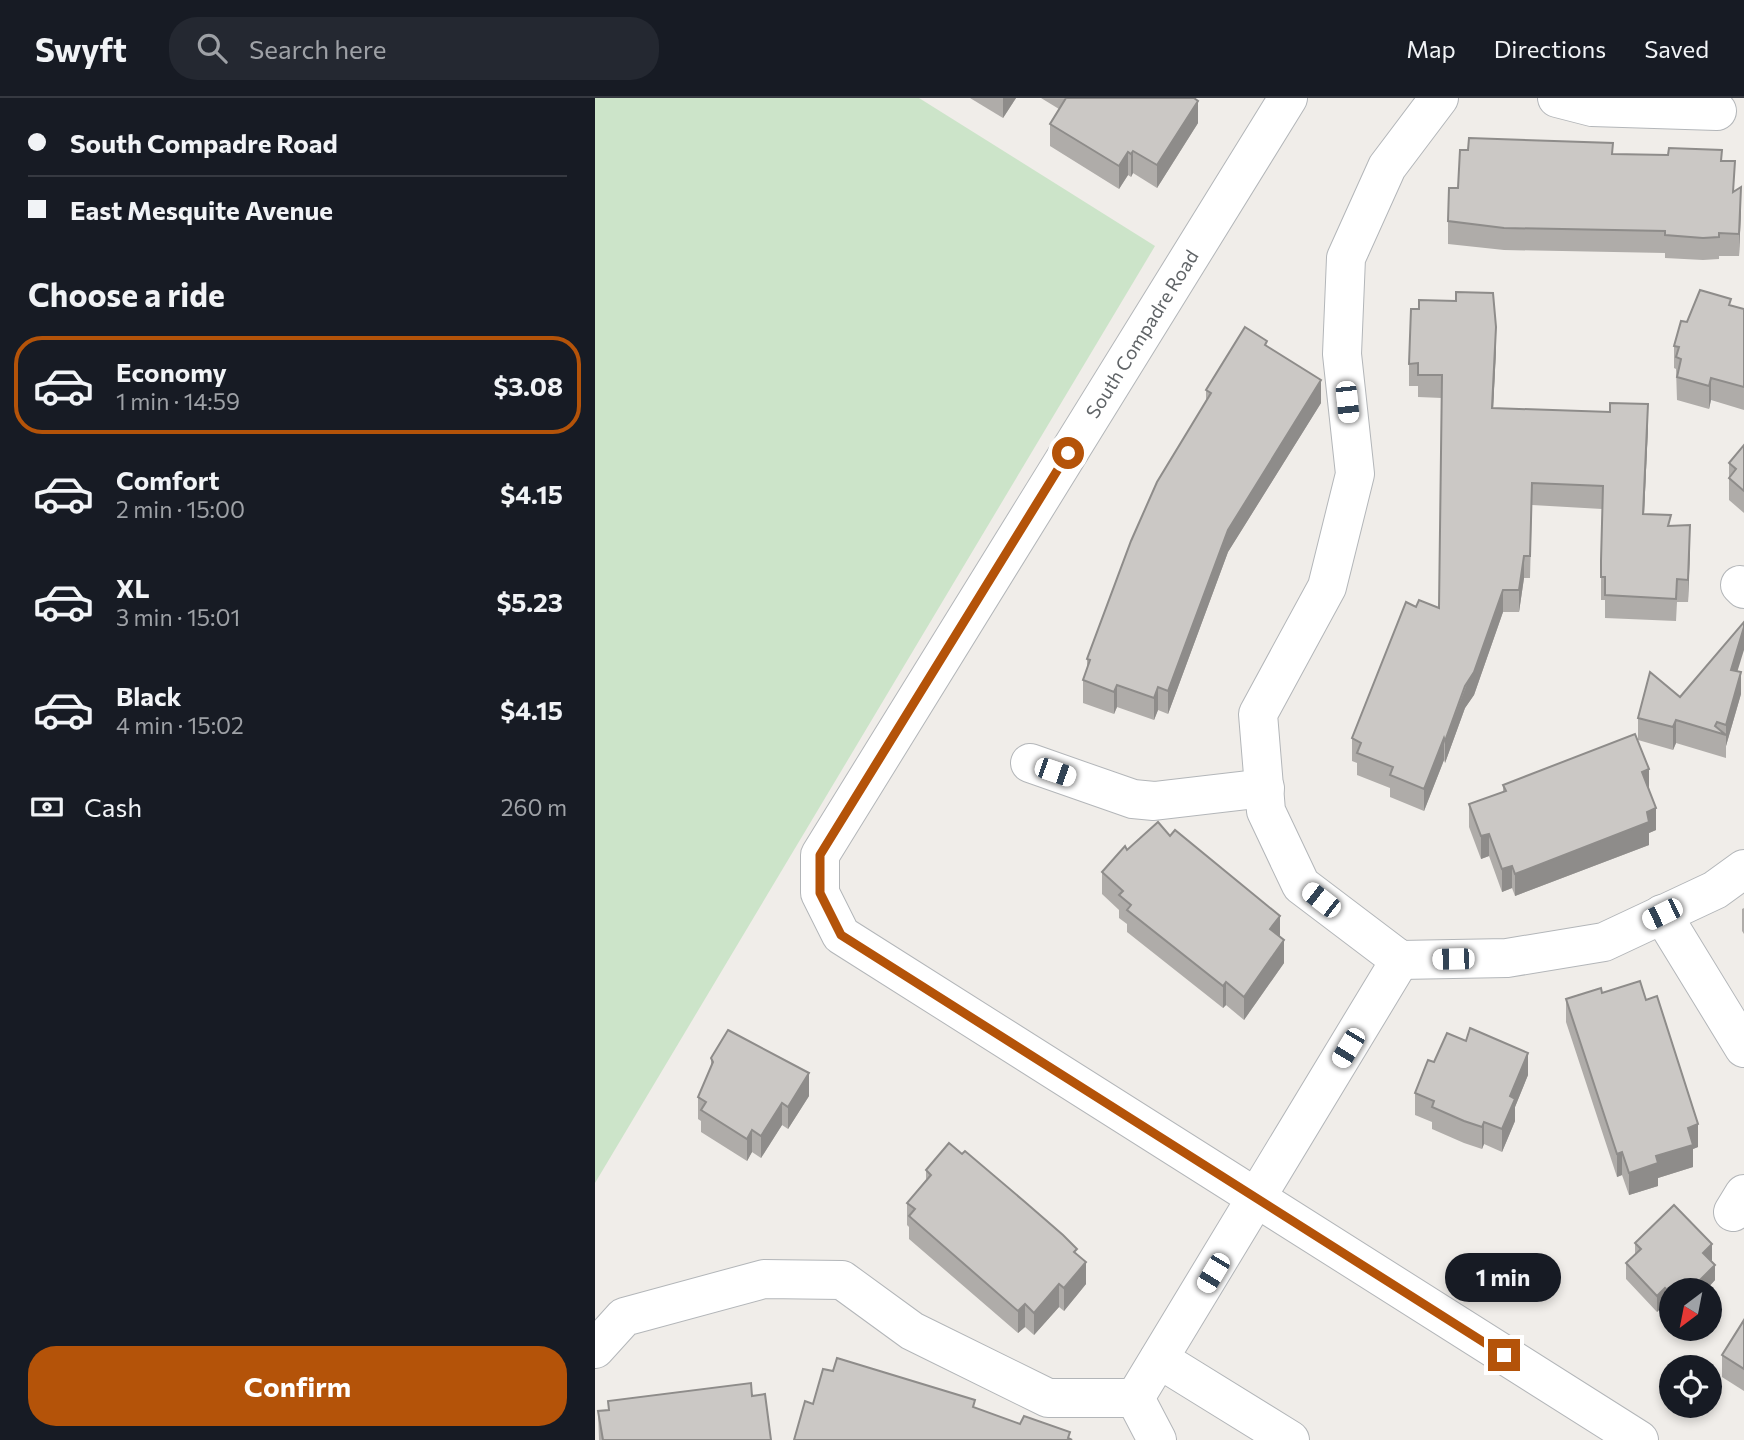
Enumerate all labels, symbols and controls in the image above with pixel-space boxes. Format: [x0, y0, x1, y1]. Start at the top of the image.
search box [169, 17, 659, 80]
text: Swyft [35, 28, 127, 69]
icon: search [193, 29, 231, 67]
text: Search here [249, 33, 386, 64]
text: Map [1406, 34, 1456, 63]
text: Directions [1494, 34, 1606, 63]
text: Saved [1644, 34, 1709, 63]
text: South Compadre Road [70, 127, 338, 158]
text: East Mesquite Avenue [70, 194, 333, 225]
street label: South Compadre Road [1080, 245, 1203, 422]
text: Choose a ride [28, 274, 225, 314]
icon: car [32, 354, 95, 417]
text: Economy [116, 356, 227, 387]
text: $3.08 [493, 370, 563, 401]
car [1335, 380, 1360, 424]
text: 1 min · 14:59 [116, 387, 240, 415]
route start [1052, 437, 1084, 469]
icon: car [32, 462, 95, 525]
text: Comfort [116, 464, 219, 495]
text: $4.15 [500, 478, 563, 509]
text: 2 min · 15:00 [116, 495, 245, 523]
icon: car [32, 570, 95, 633]
text: XL [116, 572, 150, 603]
text: $5.23 [496, 586, 563, 617]
text: 3 min · 15:01 [116, 603, 240, 631]
icon: car [32, 678, 95, 741]
text: Black [116, 680, 182, 711]
text: $4.15 [500, 694, 563, 725]
text: 4 min · 15:02 [116, 711, 244, 739]
car [1032, 755, 1079, 789]
icon: cash [28, 788, 66, 826]
text: Cash [84, 791, 142, 822]
text: 260 m [501, 793, 567, 821]
car [1298, 879, 1345, 921]
car [1639, 895, 1686, 933]
car [1432, 948, 1475, 970]
car [1329, 1025, 1368, 1071]
car [1194, 1250, 1233, 1296]
callout: 1 min [1446, 1254, 1562, 1302]
text: 1 min [1476, 1263, 1530, 1291]
north arrow [1659, 1278, 1722, 1340]
map controls [1659, 1278, 1722, 1418]
route end [1488, 1339, 1520, 1371]
button: Confirm [28, 1346, 567, 1426]
button: locate [1659, 1355, 1722, 1418]

